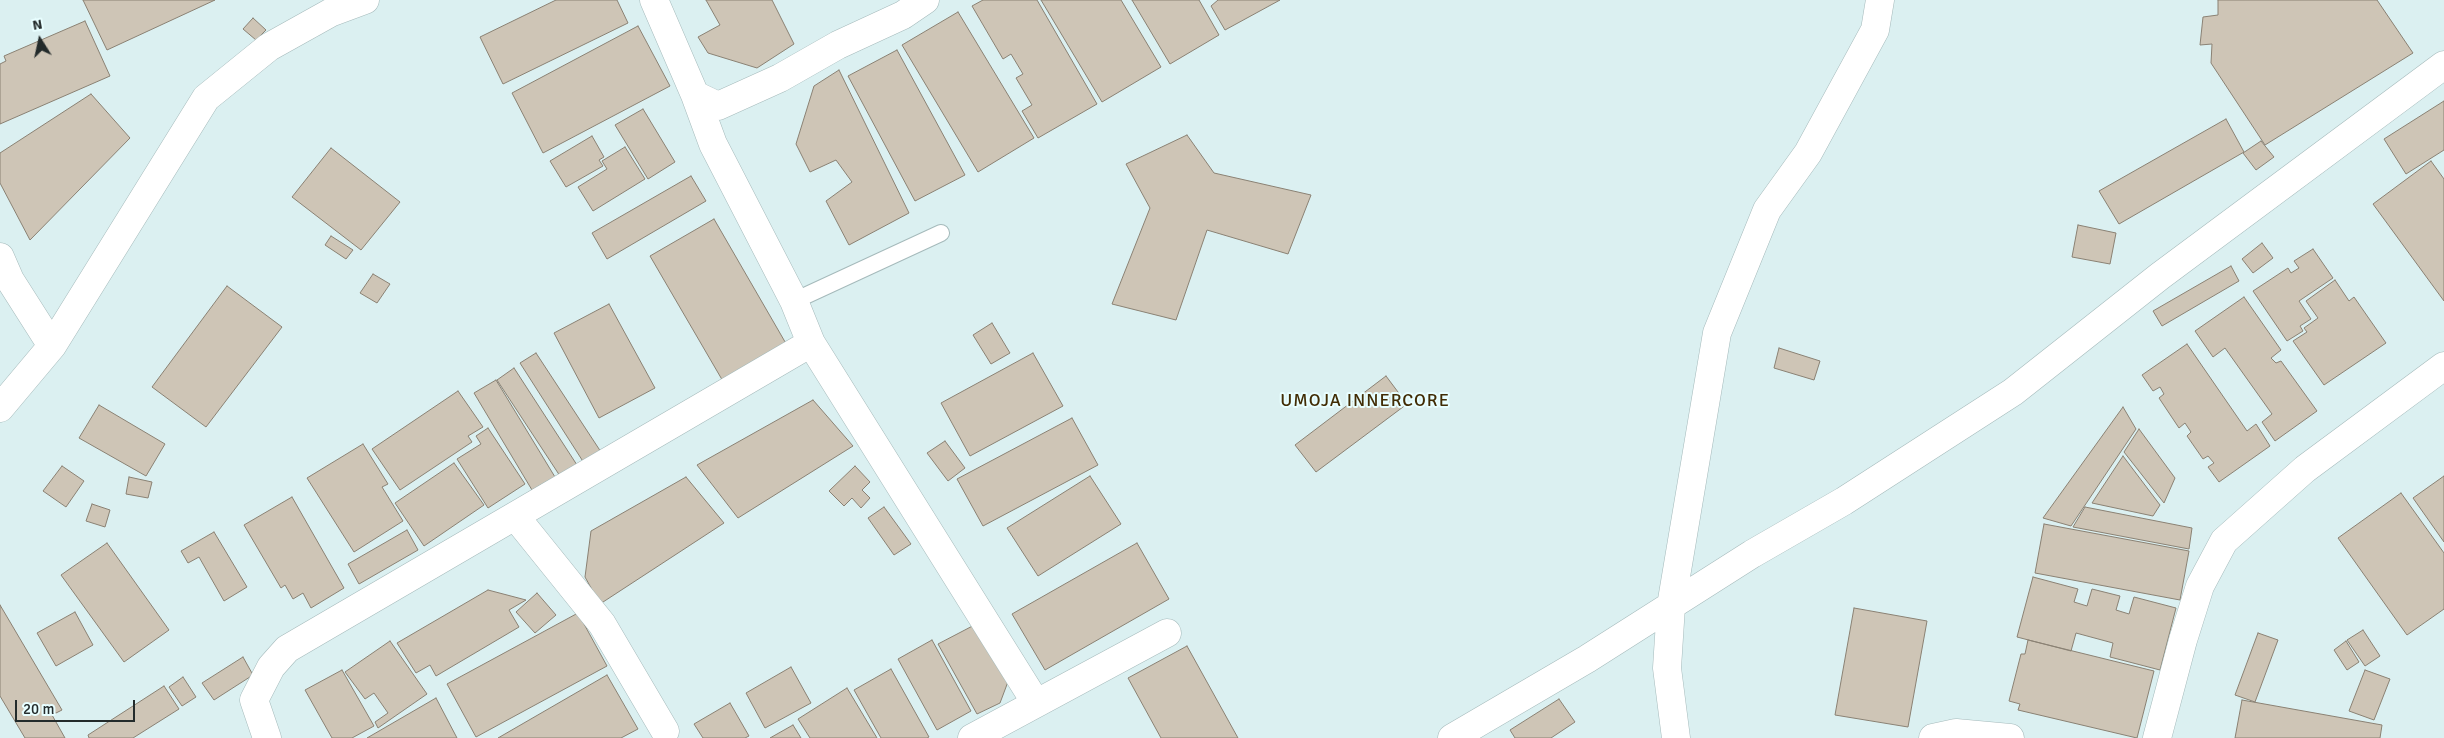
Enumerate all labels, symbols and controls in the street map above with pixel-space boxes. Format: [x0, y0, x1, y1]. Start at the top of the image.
north arrow [15, 15, 65, 65]
text: N [31, 16, 44, 34]
district label: UMOJA INNERCORE [1278, 390, 1452, 412]
scale bar [18, 690, 138, 722]
text: 20 m [23, 700, 54, 718]

